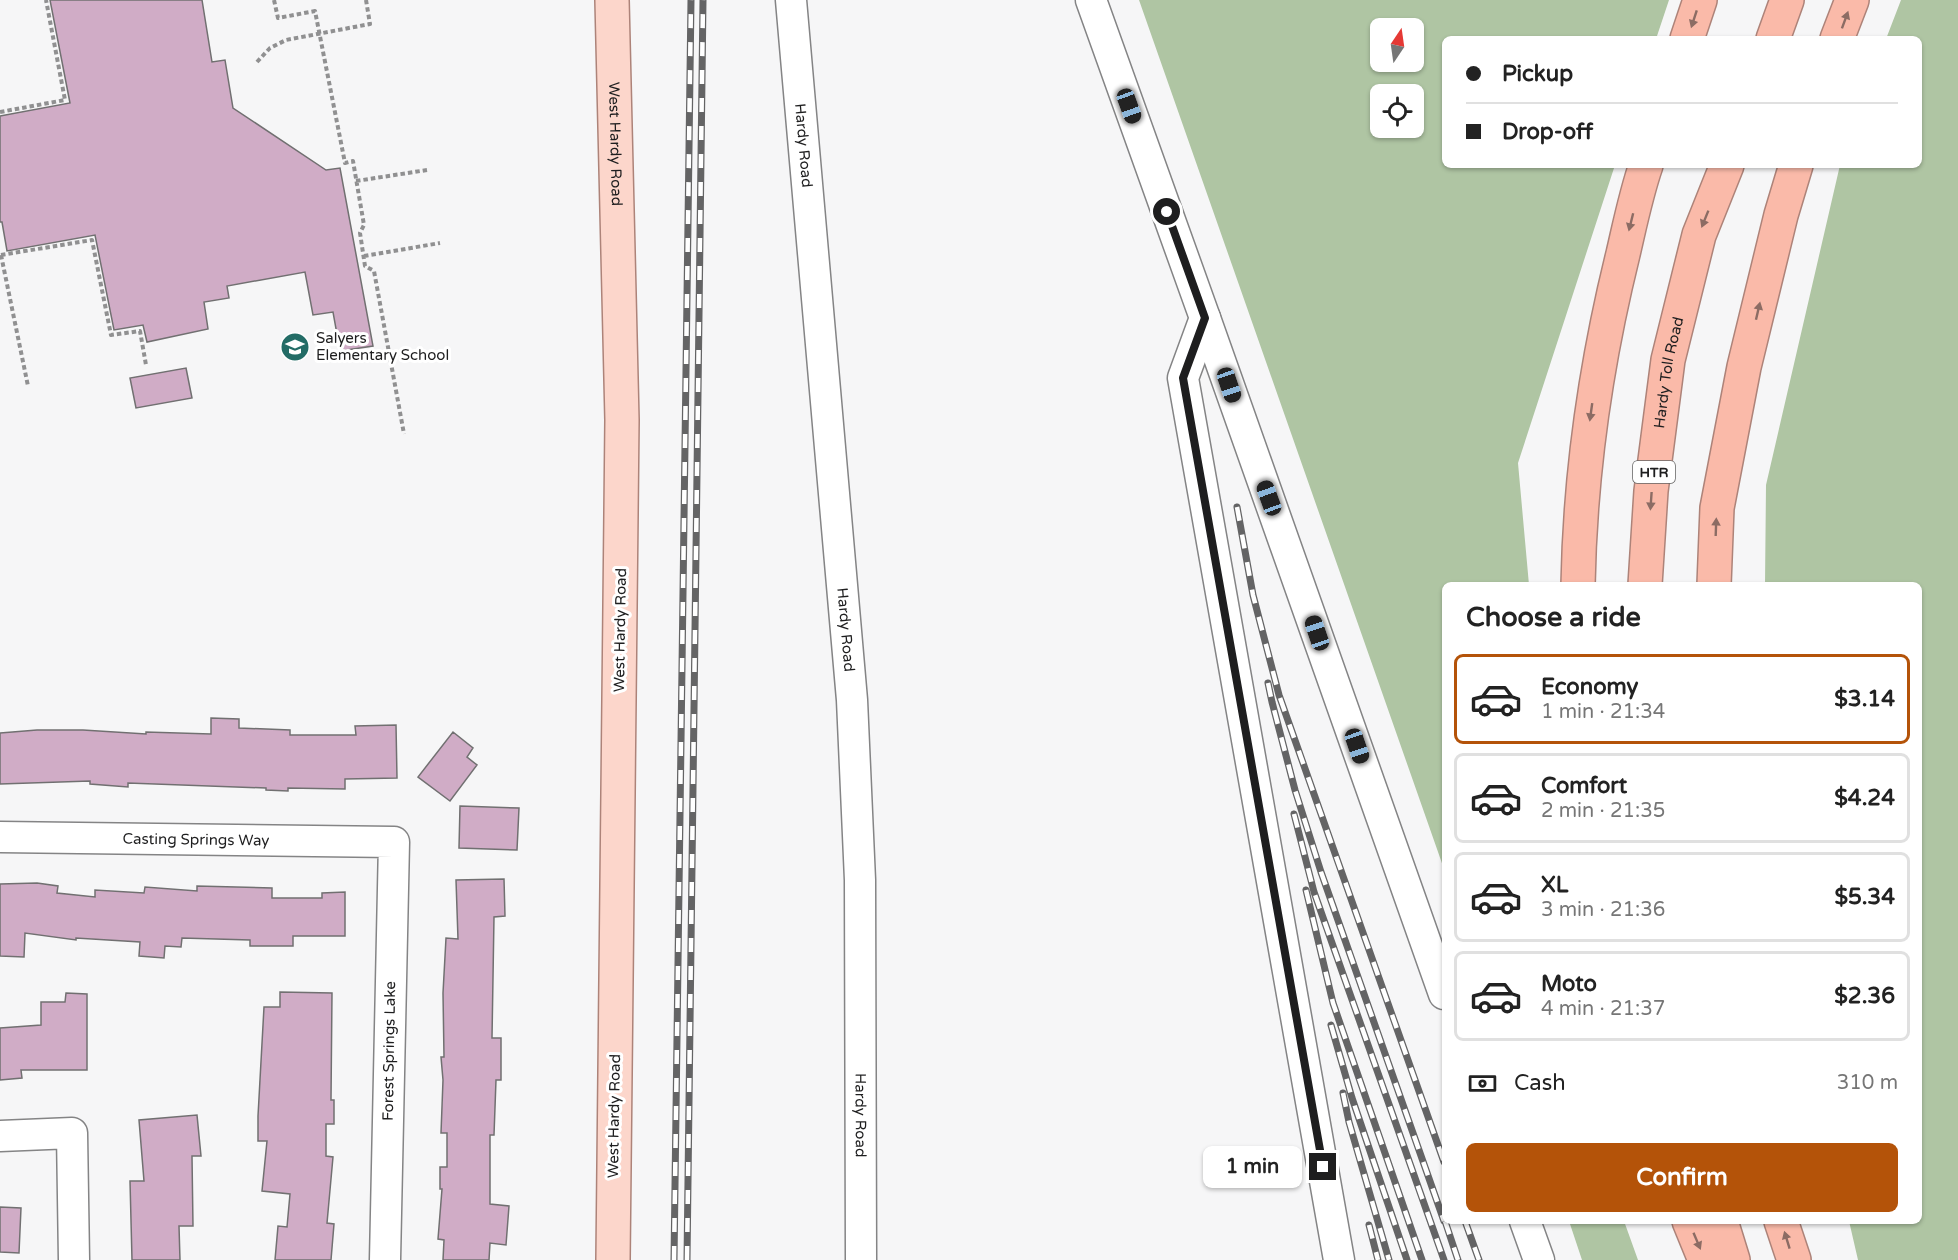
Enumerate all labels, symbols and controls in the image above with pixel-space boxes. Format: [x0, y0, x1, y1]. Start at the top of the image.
one-way arrow [1840, 10, 1850, 28]
one-way arrow [1689, 11, 1698, 29]
north arrow [1370, 18, 1424, 72]
map controls [1370, 18, 1424, 138]
text: Pickup [1502, 61, 1573, 87]
street label: West Hardy Road [605, 82, 626, 206]
button: locate [1370, 84, 1424, 138]
car [1114, 86, 1144, 126]
street label: Hardy Road [791, 103, 816, 188]
text: Drop-off [1502, 119, 1593, 145]
route start [1153, 198, 1180, 225]
one-way arrow [1700, 211, 1710, 229]
one-way arrow [1625, 212, 1635, 231]
one-way arrow [1753, 301, 1763, 320]
street label: Hardy Toll Road [1650, 315, 1687, 429]
place label: Salyers Elementary School [316, 329, 449, 364]
school or university icon: Salyers Elementary School [279, 331, 311, 363]
car [1215, 365, 1243, 405]
one-way arrow [1586, 403, 1596, 422]
road number: HTR [1633, 461, 1675, 483]
car [1254, 478, 1284, 518]
one-way arrow [1646, 492, 1656, 511]
one-way arrow [1712, 517, 1721, 536]
street label: West Hardy Road [610, 568, 630, 692]
street label: Hardy Road [833, 587, 858, 672]
text: Choose a ride [1466, 601, 1641, 634]
car [1303, 613, 1331, 653]
icon: car [1469, 672, 1523, 726]
text: Economy [1541, 674, 1638, 700]
text: $3.14 [1834, 686, 1895, 712]
text: 1 min · 21:34 [1541, 700, 1665, 724]
car [1343, 726, 1371, 766]
icon: car [1469, 771, 1523, 825]
text: Comfort [1541, 773, 1627, 799]
text: $4.24 [1834, 785, 1895, 811]
text: 2 min · 21:35 [1541, 799, 1665, 823]
street label: Casting Springs Way [122, 830, 269, 849]
icon: car [1469, 870, 1523, 924]
text: XL [1541, 872, 1568, 898]
text: $5.34 [1834, 884, 1895, 910]
text: 3 min · 21:36 [1541, 898, 1665, 922]
icon: car [1469, 969, 1523, 1023]
text: Moto [1541, 971, 1597, 997]
street label: Forest Springs Lake [379, 981, 399, 1121]
text: $2.36 [1834, 983, 1895, 1009]
text: 4 min · 21:37 [1541, 997, 1665, 1021]
street label: West Hardy Road [604, 1054, 624, 1178]
icon: cash [1466, 1067, 1499, 1100]
text: Cash [1514, 1070, 1566, 1096]
text: 310 m [1837, 1071, 1898, 1095]
street label: Hardy Road [852, 1073, 870, 1157]
button: Confirm [1466, 1143, 1898, 1212]
callout: 1 min [1203, 1146, 1302, 1188]
route end [1309, 1153, 1336, 1180]
text: 1 min [1226, 1155, 1279, 1179]
one-way arrow [1782, 1231, 1792, 1249]
one-way arrow [1692, 1232, 1702, 1250]

